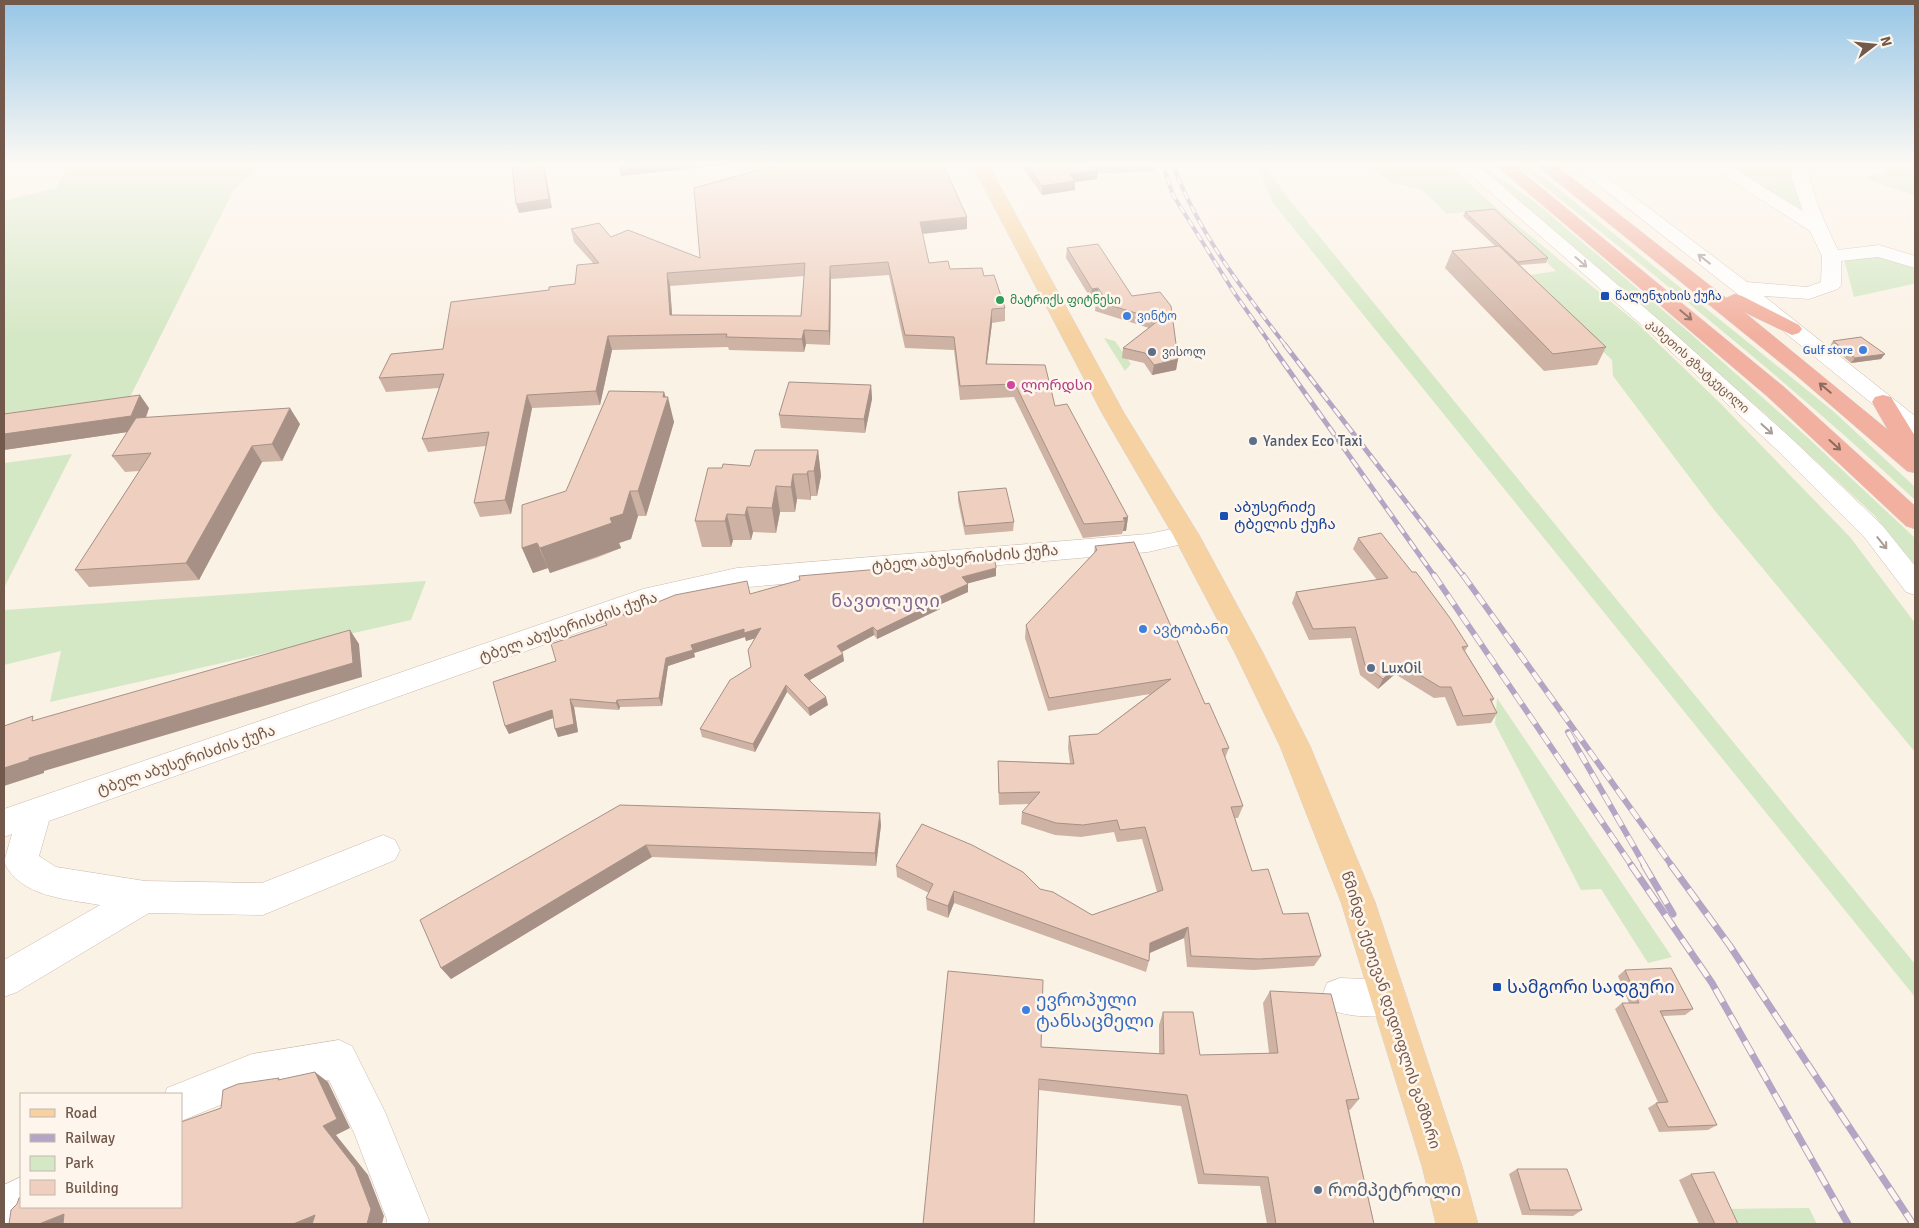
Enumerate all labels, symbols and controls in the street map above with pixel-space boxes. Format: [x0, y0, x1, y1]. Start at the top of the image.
north arrow [1849, 20, 1899, 70]
text: N [1877, 35, 1896, 49]
one-way arrow [1698, 253, 1711, 264]
one-way arrow [1574, 257, 1587, 268]
place label: წალენჯიხის ქუჩა [1615, 289, 1722, 304]
marker: წალენჯიხის ქუჩა [1599, 290, 1611, 302]
place label: მატრიქს ფიტნესი [1010, 293, 1121, 308]
marker: მატრიქს ფიტნესი [994, 294, 1006, 306]
place label: ვინტო [1137, 309, 1177, 324]
marker: ვინტო [1121, 310, 1133, 322]
one-way arrow [1679, 310, 1692, 321]
street label: კახეთის გზატკეცილი [1643, 316, 1752, 417]
place label: Gulf store [1803, 343, 1853, 358]
marker: Gulf store [1857, 344, 1869, 356]
place label: ვისოლ [1162, 345, 1206, 360]
marker: ვისოლ [1146, 346, 1158, 358]
place label: ლორდსი [1021, 376, 1092, 394]
marker: ლორდსი [1005, 379, 1017, 391]
one-way arrow [1819, 382, 1832, 393]
one-way arrow [1761, 423, 1774, 434]
place label: Yandex Eco Taxi [1263, 432, 1363, 450]
marker: Yandex Eco Taxi [1247, 435, 1259, 447]
one-way arrow [1828, 439, 1841, 451]
place label: აბუსერიძე ტბელის ქუჩა [1234, 498, 1336, 533]
marker: აბუსერიძე ტბელის ქუჩა [1218, 510, 1230, 522]
one-way arrow [1877, 536, 1888, 549]
street label: ტბელ აბუსერისძის ქუჩა [871, 541, 1059, 575]
street label: ტბელ აბუსერისძის ქუჩა [476, 588, 660, 666]
district label: ნავთლუღი [831, 590, 941, 612]
place label: ავტობანი [1153, 620, 1228, 638]
marker: ავტობანი [1137, 623, 1149, 635]
place label: LuxOil [1381, 659, 1422, 677]
marker: LuxOil [1365, 662, 1377, 674]
street label: ტბელ აბუსერისძის ქუჩა [94, 721, 278, 799]
street label: წმინდა ქეთევან დედოფლის გამზირი [1337, 869, 1445, 1151]
place label: სამგორი სადგური [1507, 976, 1675, 998]
marker: სამგორი სადგური [1491, 981, 1503, 993]
place label: ევროპული ტანსაცმელი [1036, 989, 1154, 1032]
marker: ევროპული ტანსაცმელი [1020, 1004, 1032, 1016]
legend [20, 1093, 182, 1208]
text: Road [65, 1104, 97, 1122]
text: Railway [65, 1129, 115, 1147]
text: Park [65, 1154, 94, 1172]
text: Building [65, 1179, 119, 1197]
place label: რომპეტროლი [1328, 1179, 1461, 1201]
marker: რომპეტროლი [1312, 1184, 1324, 1196]

